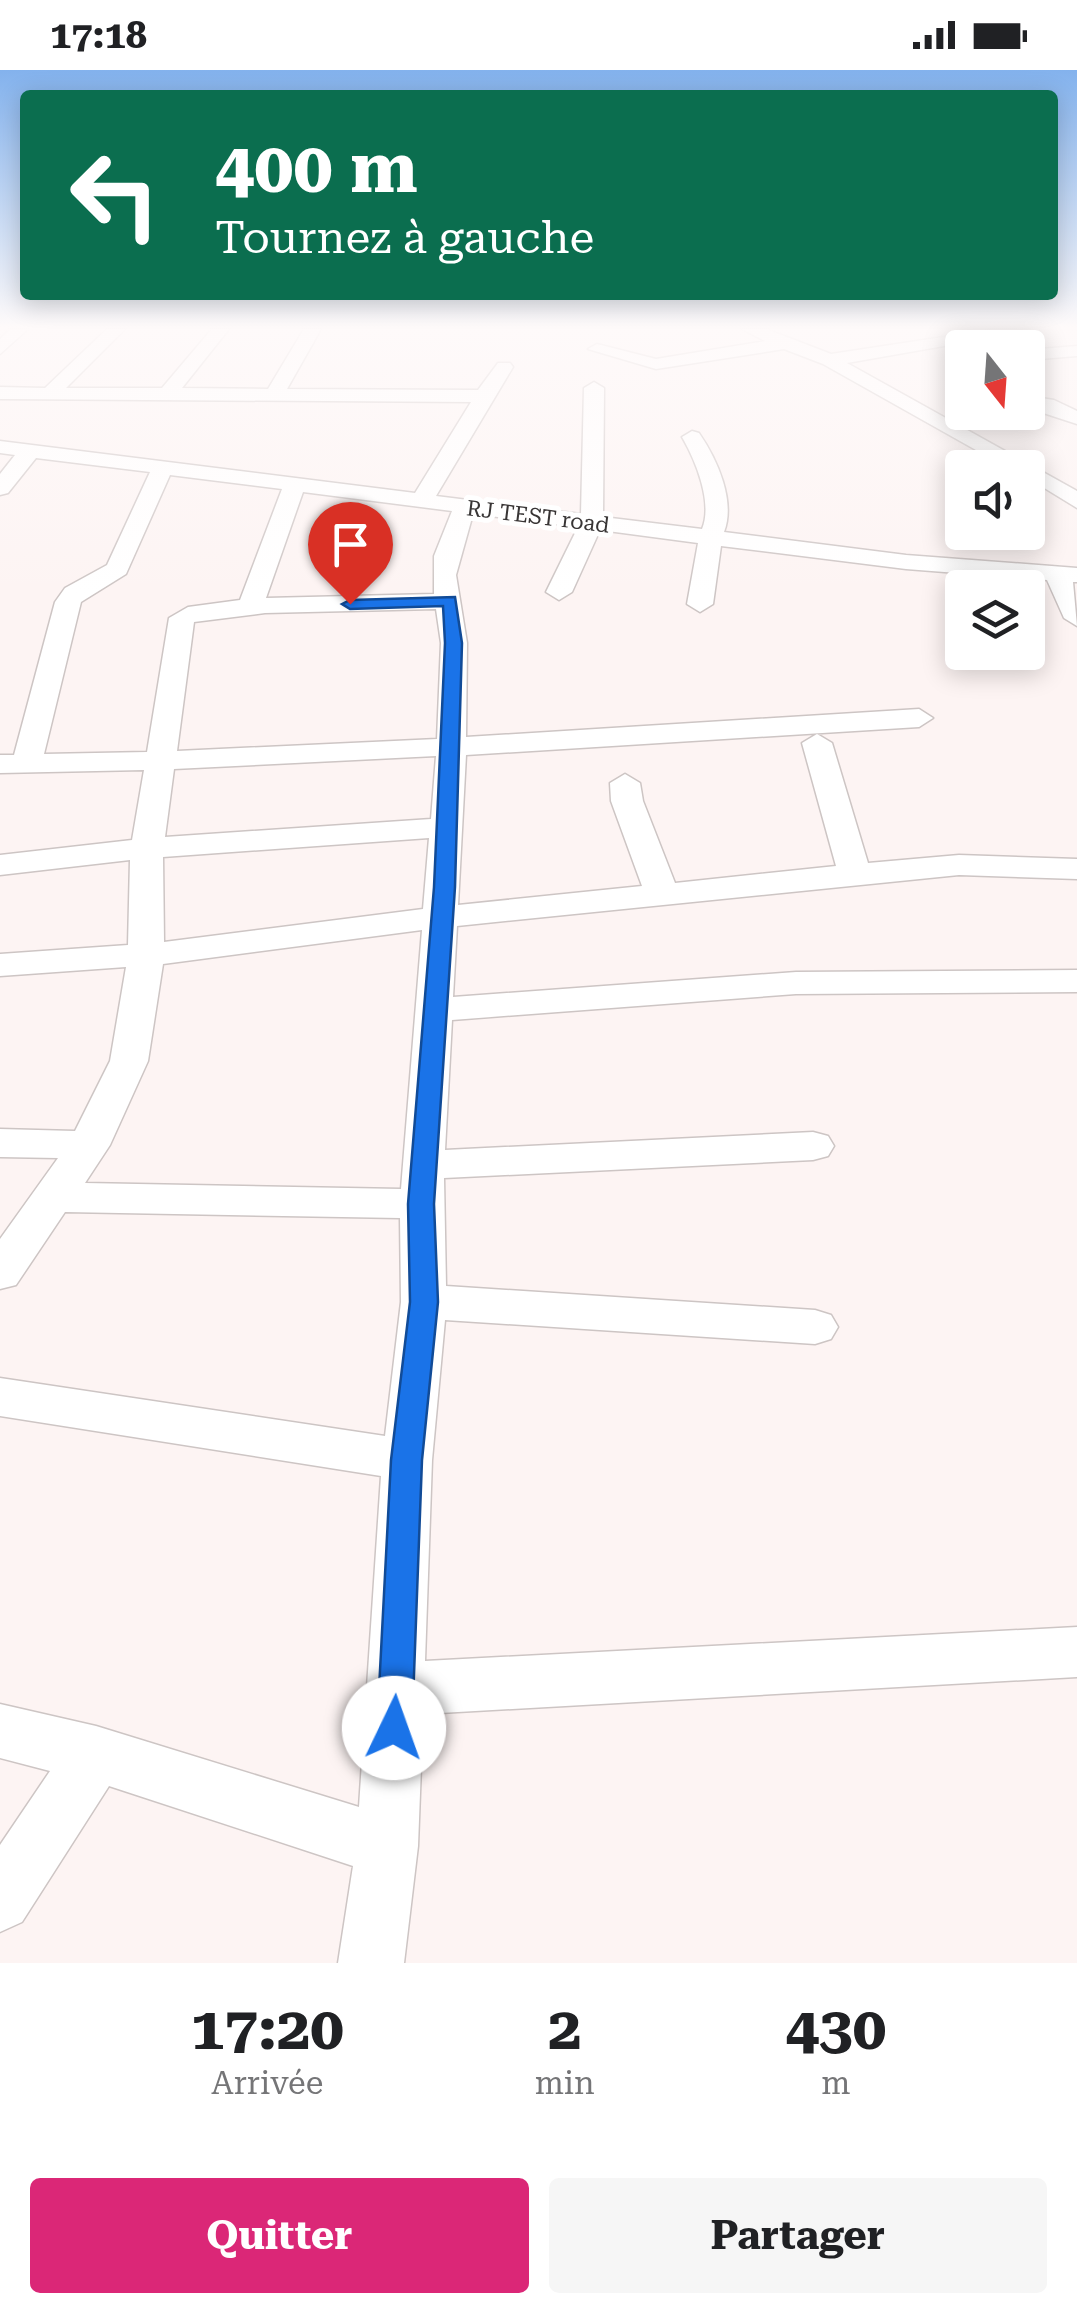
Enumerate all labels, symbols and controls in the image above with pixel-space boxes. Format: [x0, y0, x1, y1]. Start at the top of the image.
text: 17:18 [50, 13, 147, 57]
text: 400 m [215, 127, 418, 209]
icon: left [50, 130, 180, 260]
text: Tournez à gauche [215, 211, 594, 264]
north arrow [945, 330, 1045, 430]
map controls [945, 330, 1045, 670]
button: sound [945, 450, 1045, 550]
street label: RJ TEST road [465, 495, 611, 538]
pin [308, 502, 393, 605]
icon: arrive [323, 517, 378, 572]
button: layers [945, 570, 1045, 670]
position arrow [342, 1676, 446, 1780]
text: 17:20 [191, 1993, 344, 2064]
text: 2 [548, 1993, 581, 2064]
text: 430 [785, 1993, 886, 2064]
text: Arrivée [211, 2064, 323, 2102]
text: min [535, 2064, 595, 2102]
text: m [821, 2064, 850, 2102]
button: Quitter [30, 2178, 529, 2293]
button: Partager [549, 2178, 1047, 2293]

